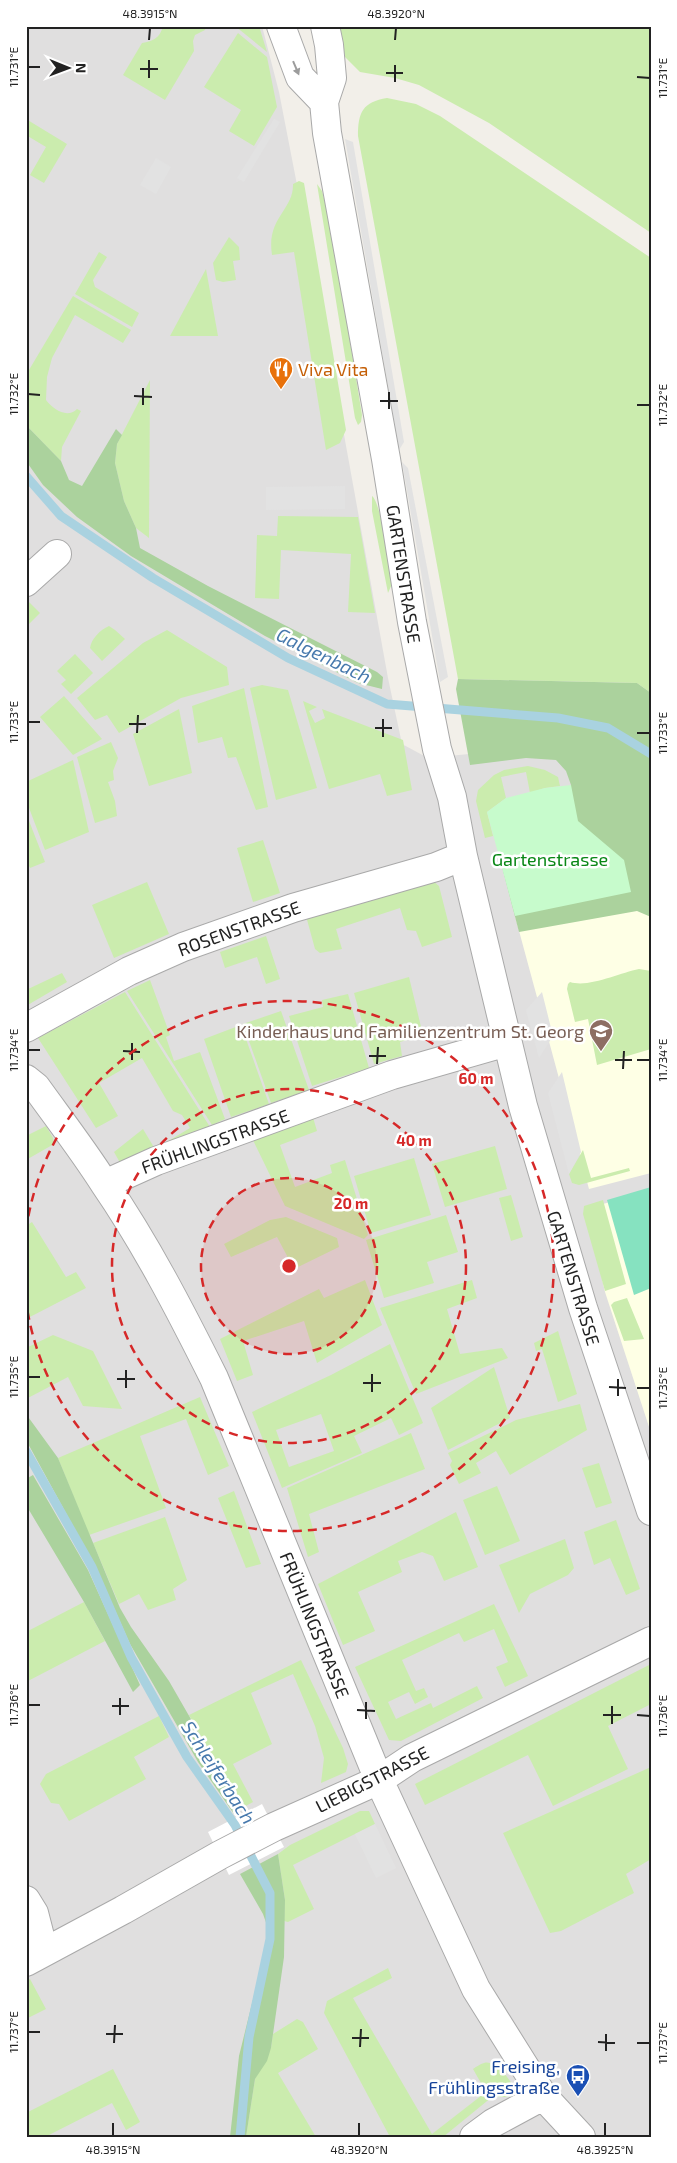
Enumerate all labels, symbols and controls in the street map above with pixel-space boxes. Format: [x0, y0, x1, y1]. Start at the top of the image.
text: 48.3915°N [123, 6, 177, 20]
text: 48.3920°N [367, 6, 425, 20]
north arrow [42, 42, 92, 92]
text: 11.731°E [6, 46, 20, 87]
text: 11.731°E [655, 57, 669, 98]
one-way arrow [293, 61, 301, 75]
text: N [73, 63, 90, 73]
restaurant icon: Viva Vita [268, 356, 294, 390]
place label: Viva Vita [298, 358, 369, 380]
text: 11.732°E [6, 372, 20, 415]
text: 11.732°E [655, 383, 669, 426]
street label: GARTENSTRASSE [382, 503, 426, 645]
water label: Galgenbach [273, 622, 375, 688]
text: 11.733°E [6, 701, 20, 743]
text: 11.733°E [655, 712, 669, 754]
park label: Gartenstrasse [492, 848, 608, 870]
street label: ROSENSTRASSE [175, 896, 303, 960]
school or university icon: Kinderhaus und Familienzentrum St. Georg [588, 1018, 614, 1052]
place label: Kinderhaus und Familienzentrum St. Georg [236, 1020, 584, 1042]
text: 11.734°E [6, 1028, 20, 1072]
text: 11.734°E [655, 1038, 669, 1082]
text: 60 m [459, 1069, 493, 1087]
street label: FRÜHLINGSTRASSE [138, 1104, 292, 1178]
text: 40 m [396, 1131, 432, 1149]
text: 20 m [334, 1194, 368, 1212]
street label: GARTENSTRASSE [543, 1208, 605, 1348]
centre of rings [280, 1257, 298, 1275]
text: 11.735°E [6, 1356, 20, 1398]
text: 11.735°E [655, 1367, 669, 1409]
street label: FRÜHLINGSTRASSE [276, 1549, 354, 1701]
text: 11.736°E [6, 1683, 20, 1726]
text: 11.736°E [655, 1694, 669, 1737]
water label: Schleiferbach [177, 1716, 261, 1828]
street label: LIEBIGSTRASSE [312, 1741, 432, 1817]
text: 11.737°E [6, 2011, 20, 2053]
text: 11.737°E [655, 2022, 669, 2064]
place label: Freising, Frühlingsstraße [428, 2055, 560, 2098]
bus stop icon: Freising, Frühlingsstraße [565, 2063, 591, 2097]
text: 48.3915°N [86, 2142, 140, 2156]
text: 48.3920°N [330, 2142, 388, 2156]
text: 48.3925°N [577, 2142, 633, 2156]

